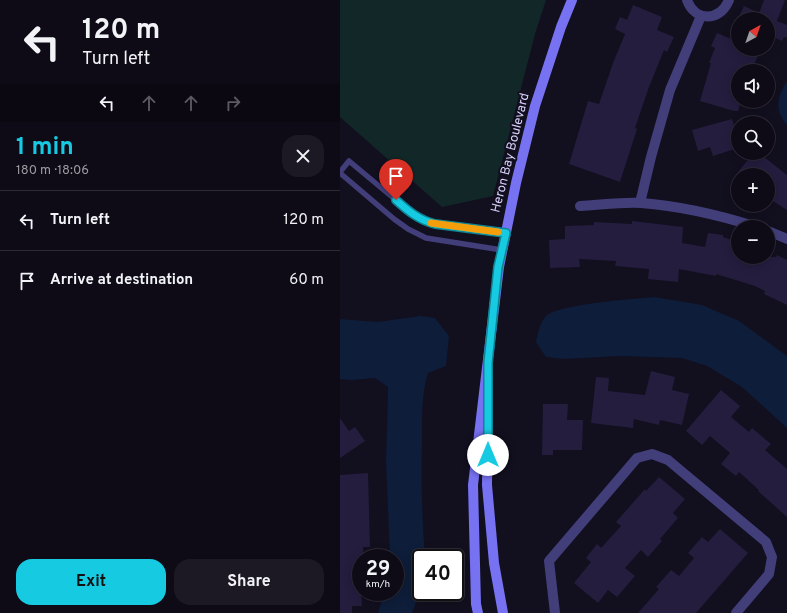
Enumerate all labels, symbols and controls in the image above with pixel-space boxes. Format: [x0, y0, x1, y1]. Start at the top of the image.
north arrow [731, 12, 775, 56]
map controls [731, 12, 775, 264]
text: 120 m [82, 13, 160, 49]
icon: left [16, 16, 68, 68]
text: Turn left [82, 48, 150, 71]
button: sound [731, 64, 775, 108]
icon: left [96, 92, 118, 114]
icon: ahead [138, 92, 160, 114]
icon: ahead [180, 92, 202, 114]
icon: right [222, 92, 244, 114]
street label: Heron Bay Boulevard [488, 92, 534, 214]
button: search [731, 116, 775, 160]
text: 1 min [16, 133, 74, 163]
button: close [282, 135, 324, 177]
pin [379, 159, 413, 200]
text: 180 m · 18:06 [16, 163, 89, 179]
icon: arrive [385, 165, 407, 187]
button: + [731, 168, 775, 212]
icon: left [16, 210, 38, 232]
text: Turn left [50, 211, 110, 230]
text: 120 m [283, 211, 324, 230]
button: − [731, 220, 775, 264]
icon: arrive [16, 270, 38, 292]
text: Arrive at destination [50, 271, 193, 290]
text: 60 m [289, 271, 324, 290]
position arrow [467, 434, 509, 476]
speed limit sign: 40 [412, 549, 464, 601]
text: 29 [366, 557, 390, 583]
button: Exit [16, 559, 166, 605]
button: Share [174, 559, 324, 605]
text: km/h [366, 578, 390, 591]

